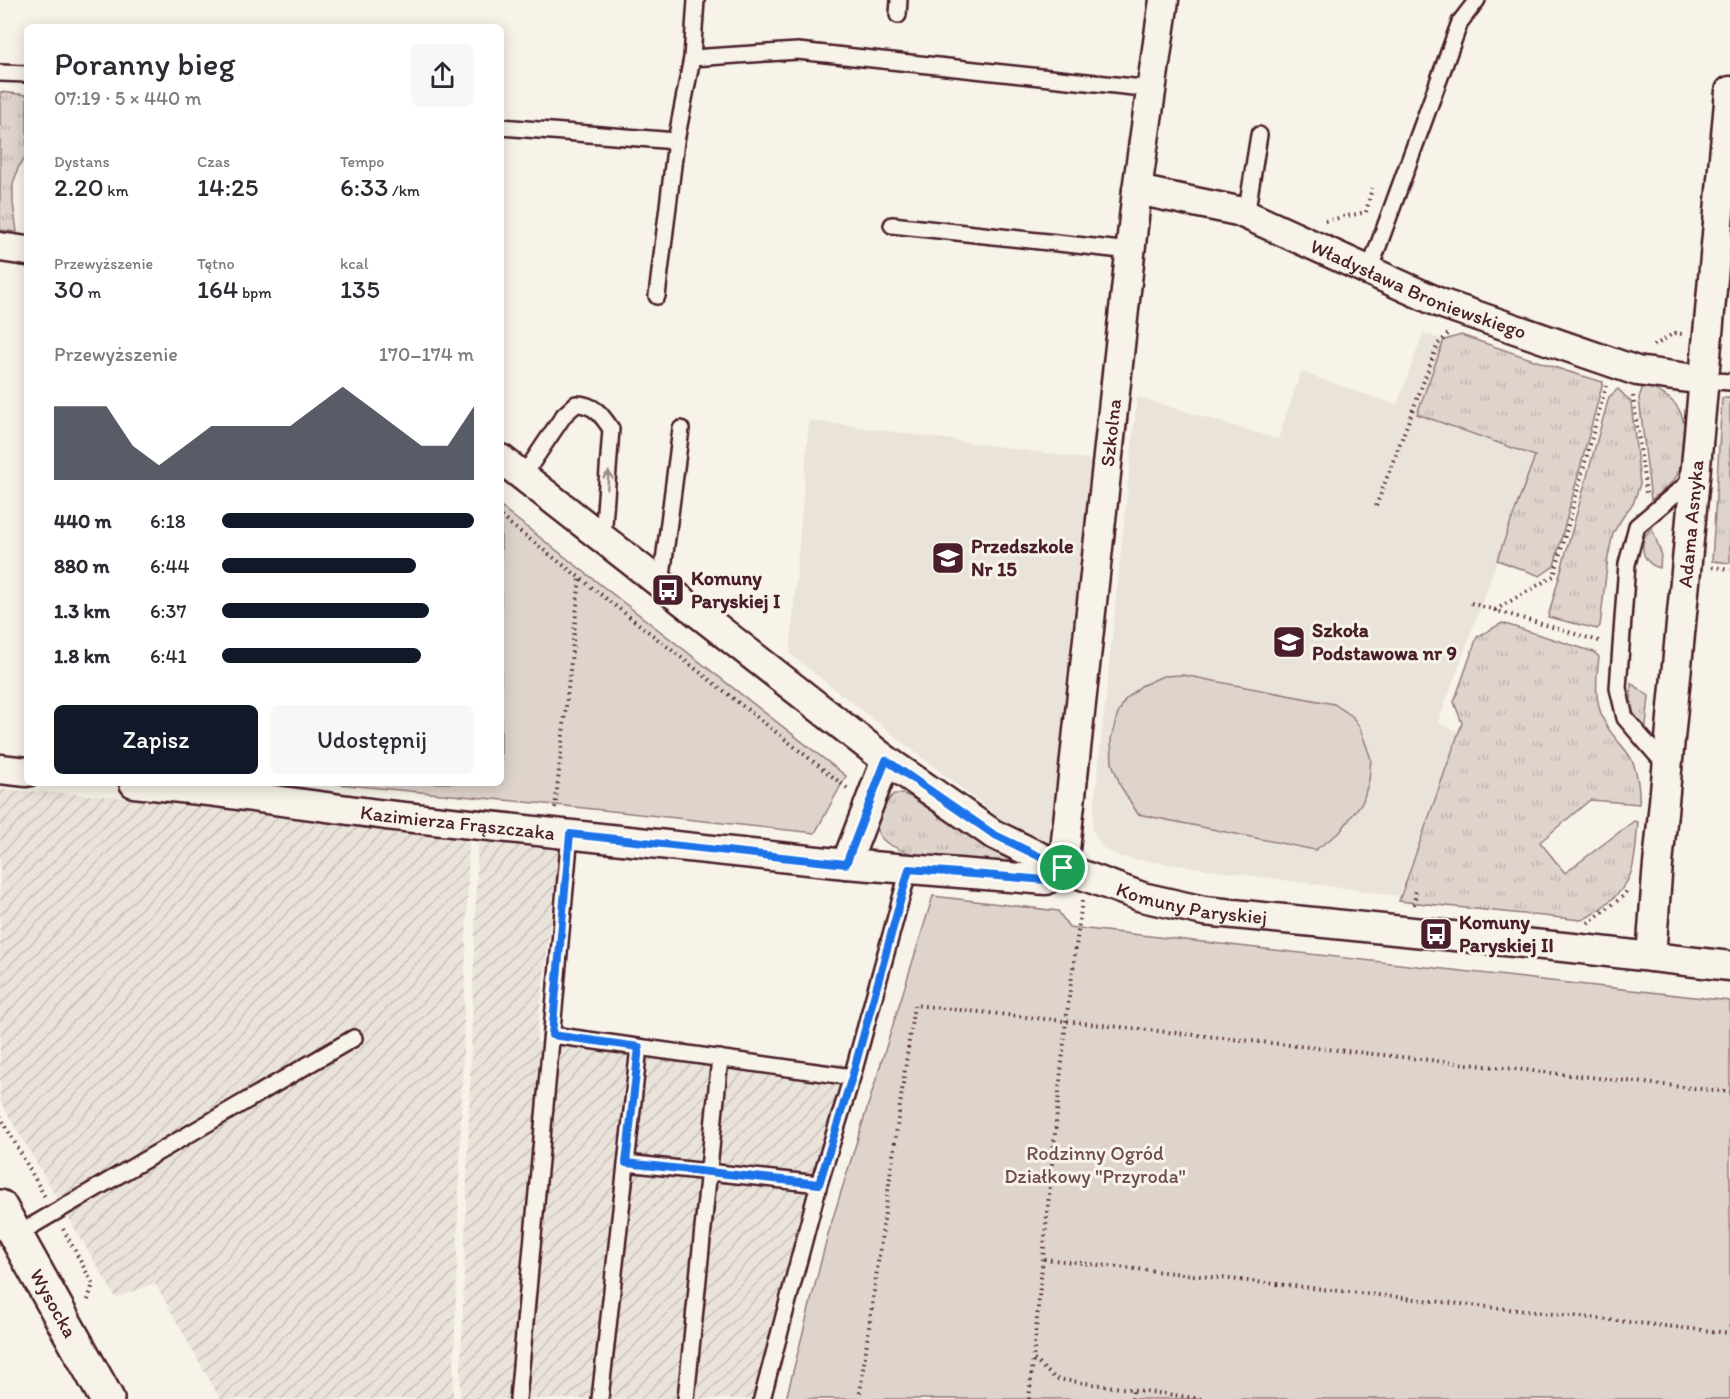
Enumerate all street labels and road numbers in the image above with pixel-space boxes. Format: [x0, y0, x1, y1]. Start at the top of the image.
street label: Władysława Broniewskiego [1307, 234, 1530, 344]
street label: Szkolna [1095, 398, 1126, 468]
street label: Adama Asnyka [1673, 458, 1709, 589]
street label: Kazimierza Frąszczaka [359, 800, 556, 845]
street label: Komuny Paryskiej [1113, 877, 1268, 929]
street label: Wysocka [25, 1264, 82, 1342]

